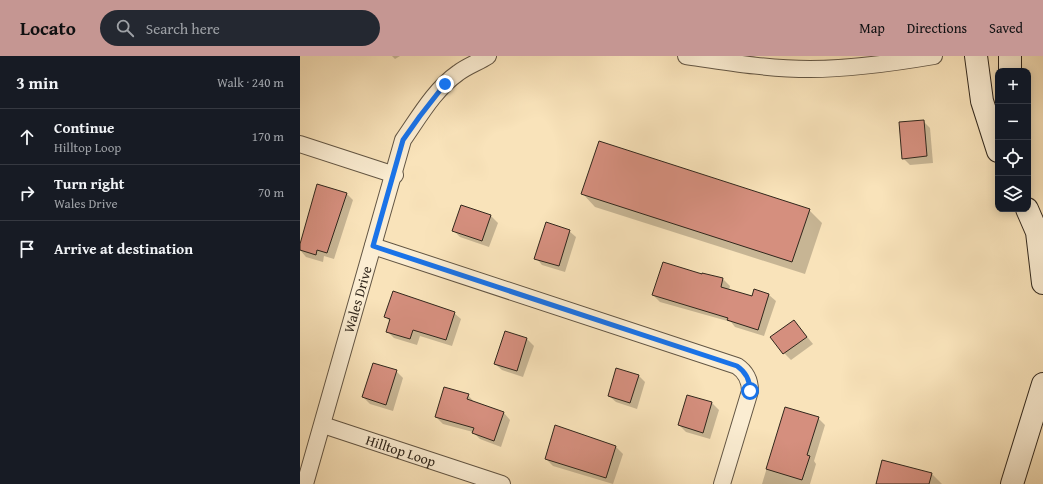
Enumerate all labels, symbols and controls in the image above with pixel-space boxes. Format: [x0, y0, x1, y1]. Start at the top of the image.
search box [100, 10, 380, 46]
text: Locato [20, 14, 76, 42]
icon: search [114, 17, 136, 39]
text: Search here [146, 18, 220, 39]
text: Map [859, 18, 885, 38]
text: Directions [907, 18, 967, 38]
text: Saved [989, 18, 1023, 38]
map controls [995, 68, 1031, 212]
button: + [995, 68, 1031, 104]
text: 3 min [16, 70, 58, 95]
text: Walk · 240 m [217, 73, 284, 92]
route end [436, 75, 454, 93]
button: − [995, 104, 1031, 140]
text: Continue [54, 117, 115, 138]
icon: ahead [16, 126, 38, 148]
text: 170 m [252, 127, 284, 146]
text: Hilltop Loop [54, 138, 121, 157]
button: locate [995, 140, 1031, 176]
text: Turn right [54, 173, 125, 194]
button: layers [995, 176, 1031, 212]
icon: right [16, 182, 38, 204]
text: 70 m [258, 183, 284, 202]
text: Wales Drive [54, 194, 118, 213]
icon: arrive [16, 238, 38, 260]
text: Arrive at destination [54, 238, 193, 259]
street label: Wales Drive [339, 263, 377, 335]
route start [741, 382, 759, 400]
street label: Hilltop Loop [363, 430, 439, 472]

